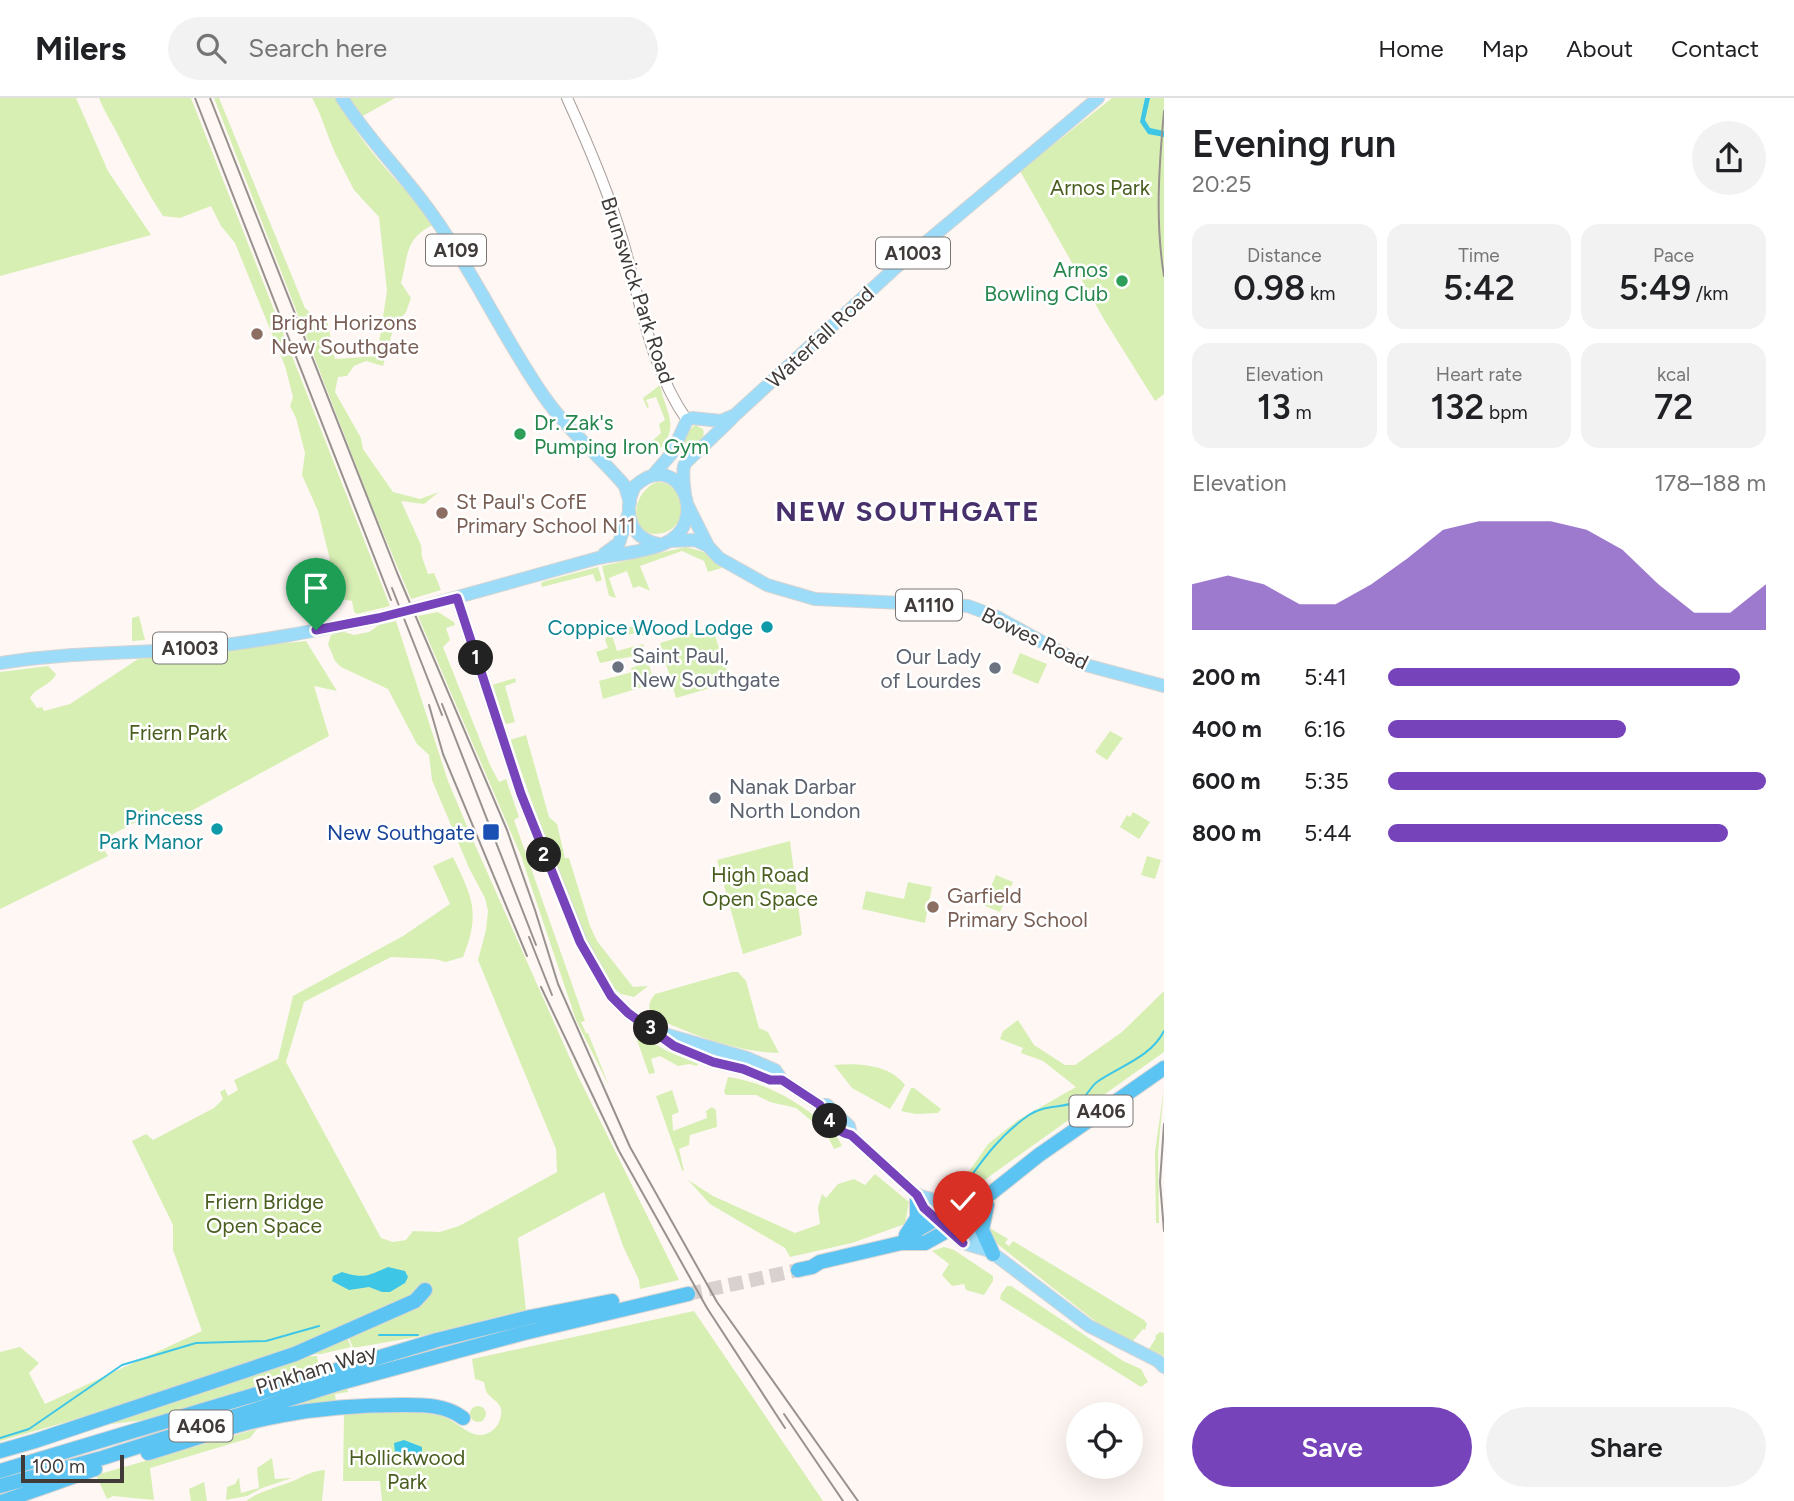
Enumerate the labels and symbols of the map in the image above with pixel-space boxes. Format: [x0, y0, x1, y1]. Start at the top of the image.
park label: Arnos Park [1050, 175, 1151, 200]
street label: Brunswick Park Road [596, 194, 680, 386]
road number: A109 [426, 234, 486, 266]
road number: A1003 [876, 238, 950, 268]
place label: Arnos Bowling Club [984, 257, 1108, 306]
marker: Arnos Bowling Club [1114, 273, 1130, 289]
street label: Waterfall Road [761, 281, 879, 393]
place label: Bright Horizons New Southgate [271, 310, 419, 359]
marker: Bright Horizons New Southgate [249, 326, 265, 342]
place label: Dr. Zak's Pumping Iron Gym [534, 410, 709, 459]
marker: Dr. Zak's Pumping Iron Gym [512, 426, 528, 442]
place label: St Paul's CofE Primary School N11 [456, 489, 636, 538]
district label: NEW SOUTHGATE [775, 494, 1041, 528]
marker: St Paul's CofE Primary School N11 [434, 505, 450, 521]
pin [286, 558, 346, 630]
road number: A1110 [896, 590, 962, 620]
street label: Bowes Road [978, 601, 1092, 675]
place label: Coppice Wood Lodge [548, 615, 753, 640]
marker: Coppice Wood Lodge [759, 619, 775, 635]
road number: A1003 [153, 632, 227, 664]
pin: 1 [458, 640, 494, 676]
place label: Saint Paul, New Southgate [632, 643, 780, 692]
place label: Our Lady of Lourdes [880, 644, 981, 693]
marker: Saint Paul, New Southgate [610, 659, 626, 675]
marker: Our Lady of Lourdes [987, 660, 1003, 676]
park label: Friern Park [129, 720, 228, 745]
place label: Nanak Darbar North London [729, 774, 860, 823]
marker: Nanak Darbar North London [707, 790, 723, 806]
place label: Princess Park Manor [98, 805, 203, 854]
place label: New Southgate [327, 820, 475, 845]
marker: Princess Park Manor [209, 821, 225, 837]
marker: New Southgate [481, 822, 501, 842]
pin: 2 [526, 838, 562, 872]
park label: High Road Open Space [702, 862, 818, 911]
place label: Garfield Primary School [947, 883, 1088, 932]
marker: Garfield Primary School [925, 899, 941, 915]
pin: 3 [634, 1010, 668, 1046]
road number: A406 [1070, 1096, 1132, 1126]
pin: 4 [812, 1104, 848, 1138]
pin [933, 1171, 993, 1243]
park label: Friern Bridge Open Space [204, 1189, 324, 1238]
street label: Pinkham Way [252, 1339, 380, 1399]
road number: A406 [170, 1410, 232, 1442]
park label: Hollickwood Park [349, 1445, 465, 1494]
scale bar [21, 1452, 124, 1484]

